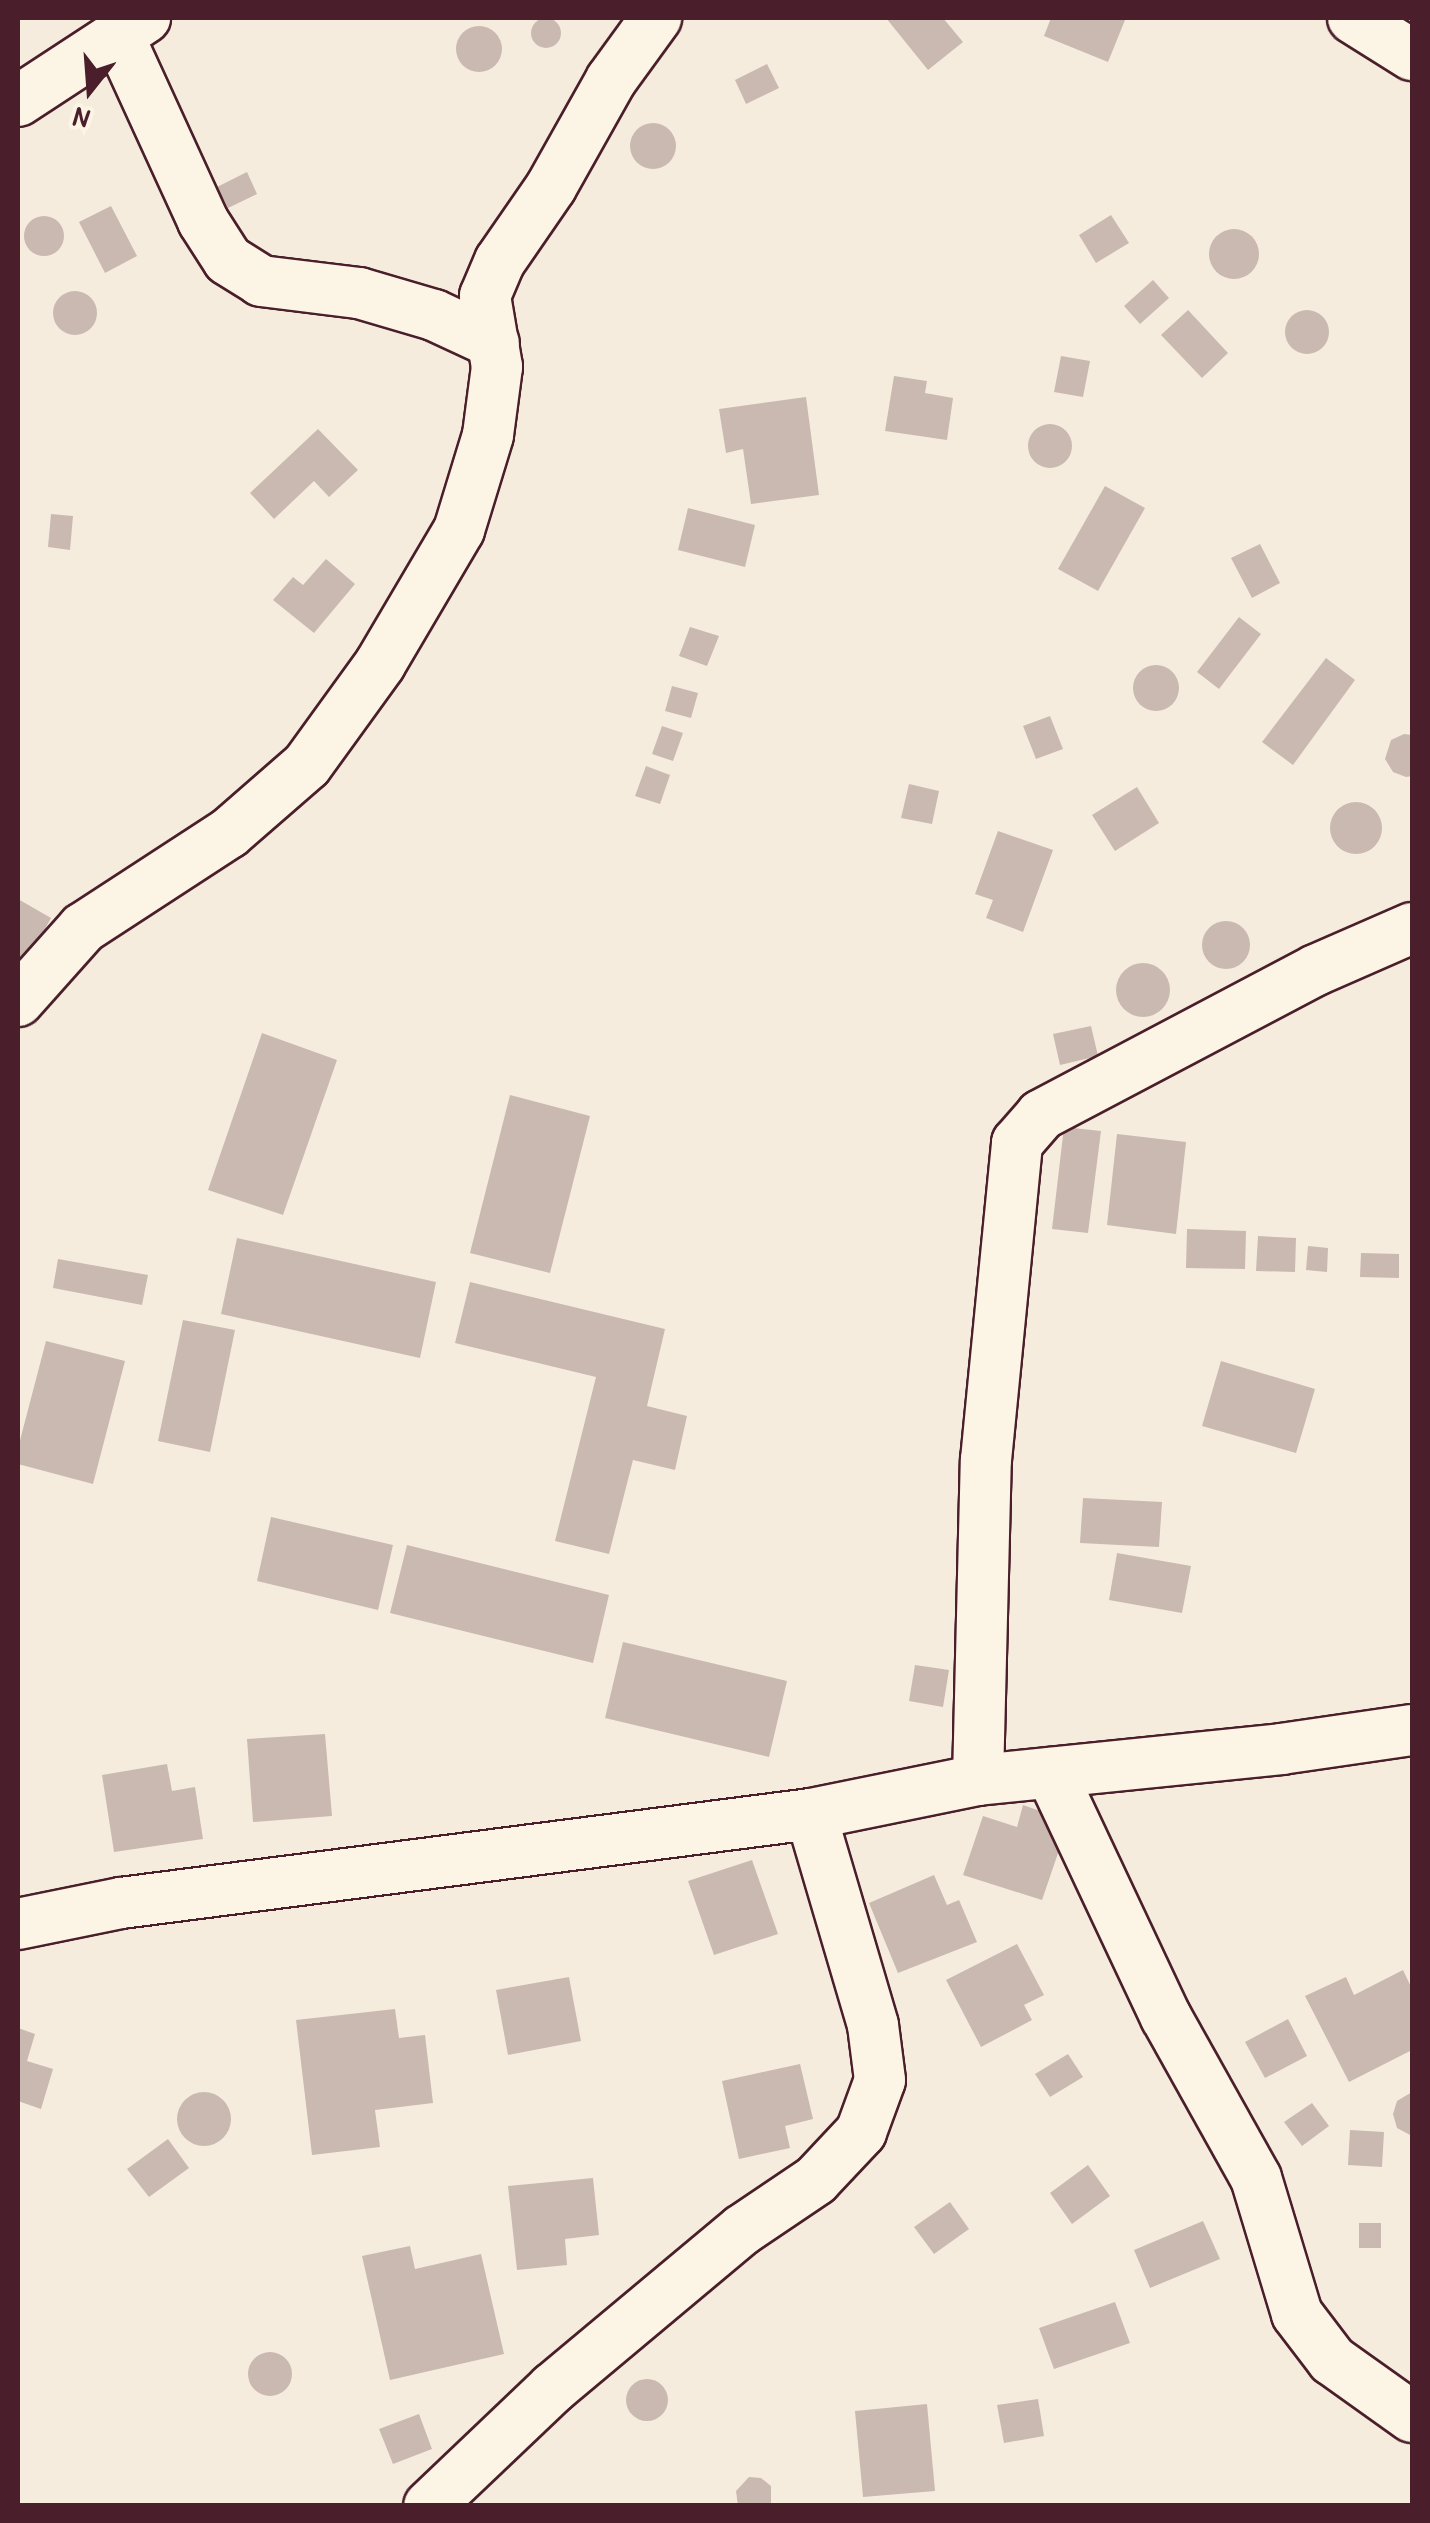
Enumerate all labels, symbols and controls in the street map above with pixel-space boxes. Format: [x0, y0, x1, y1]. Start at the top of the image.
north arrow [40, 40, 140, 140]
text: N [69, 98, 94, 139]

